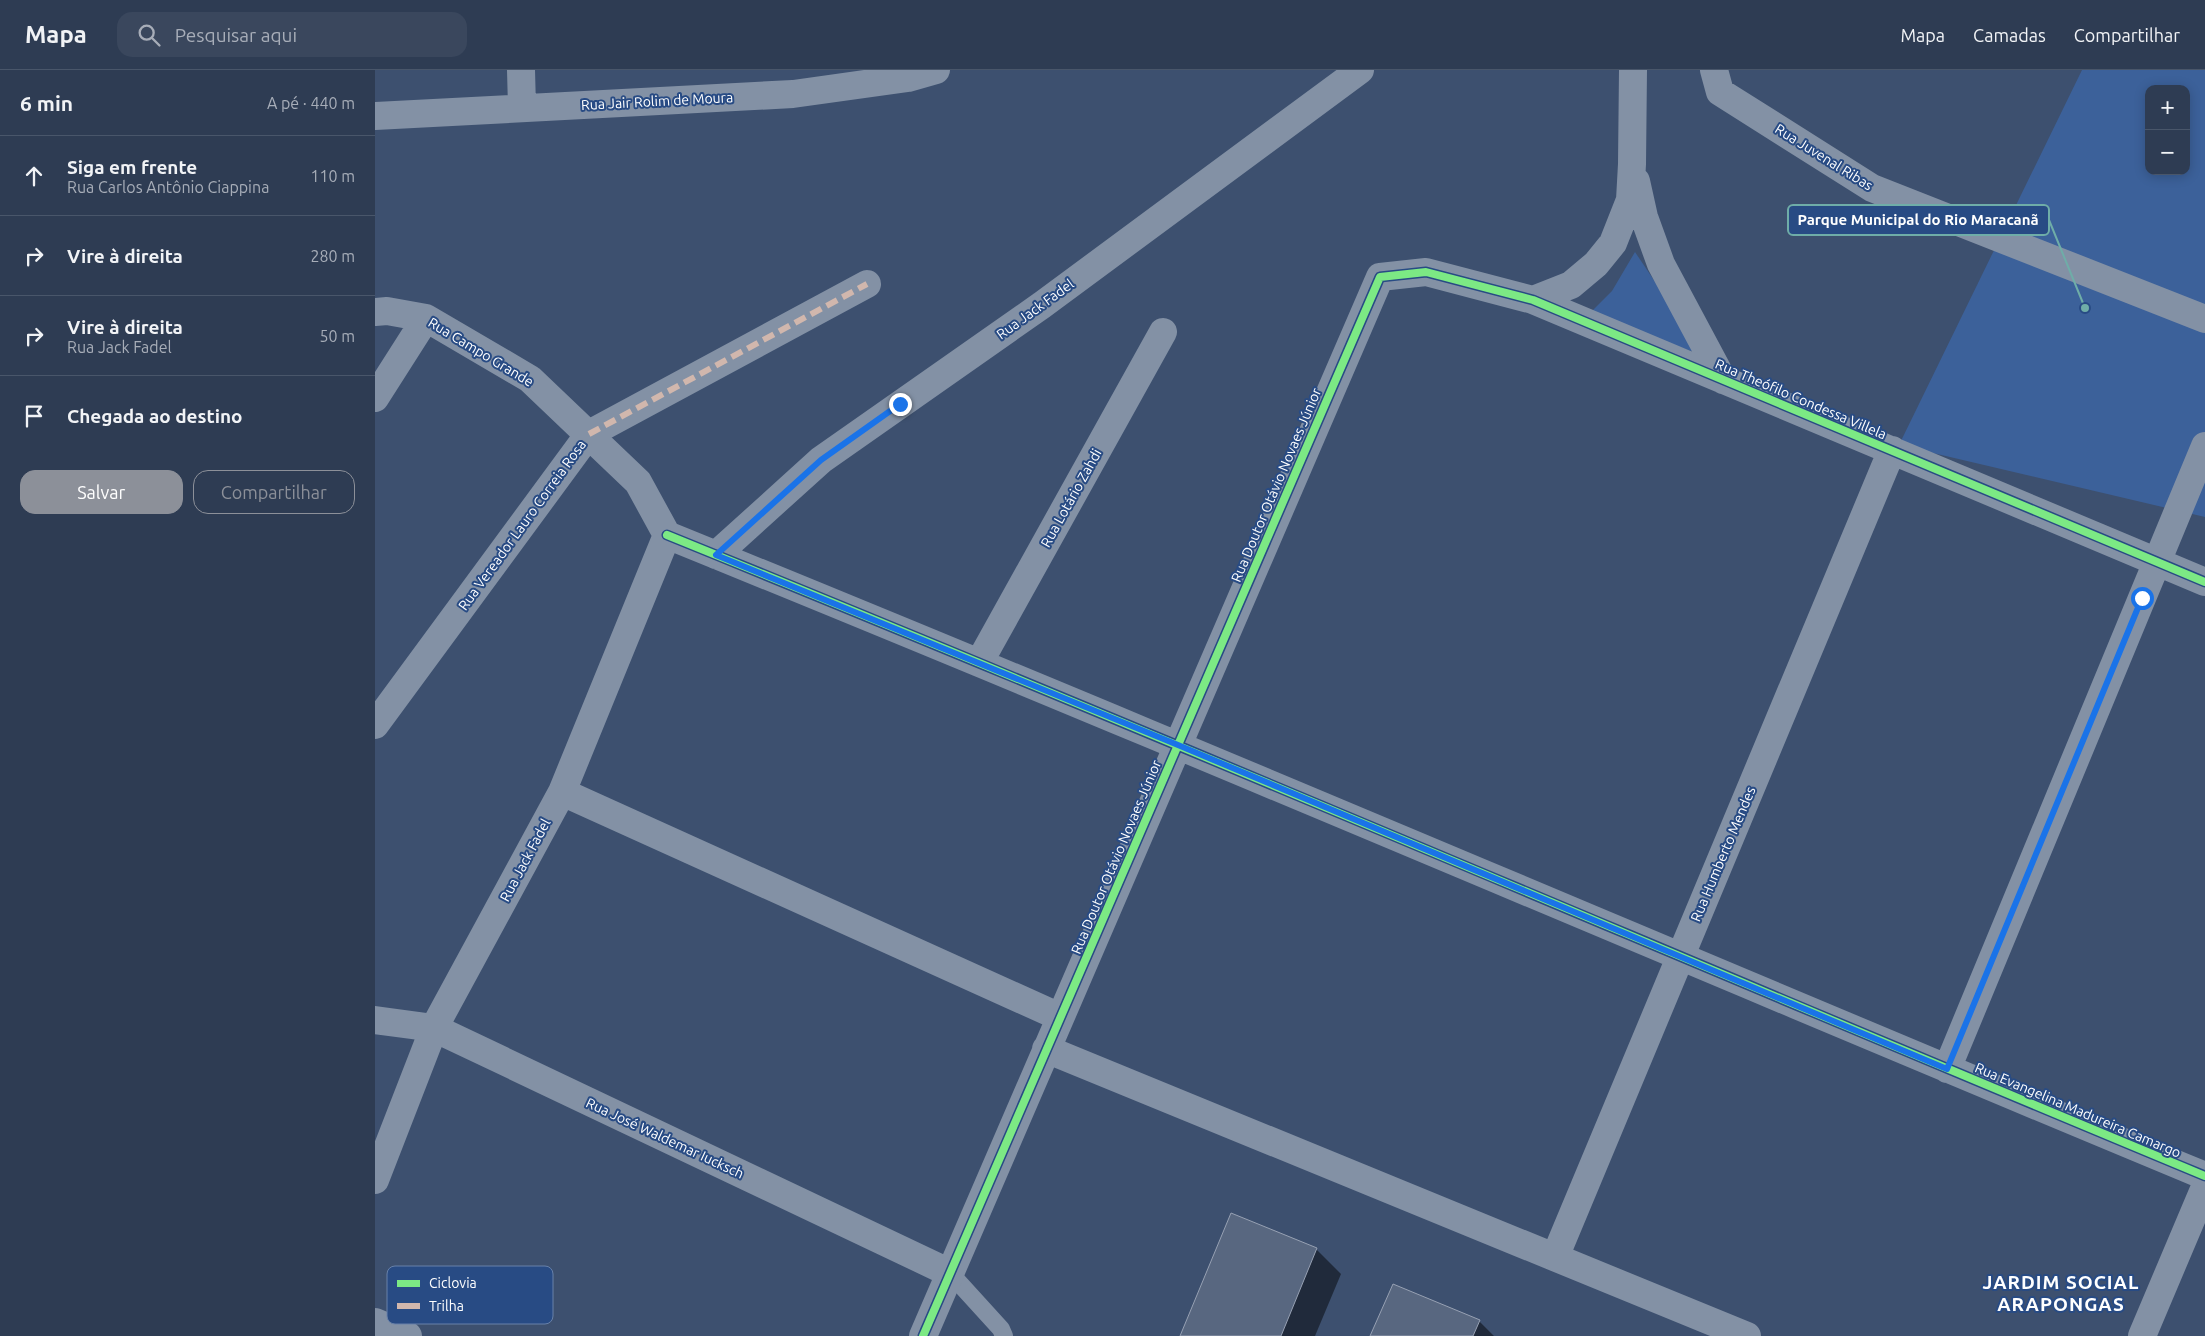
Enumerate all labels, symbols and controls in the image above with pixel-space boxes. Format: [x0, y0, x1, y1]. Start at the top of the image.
search box [117, 12, 467, 57]
text: Mapa [25, 21, 87, 48]
icon: search [135, 21, 163, 49]
text: Pesquisar aqui [175, 24, 297, 46]
text: Mapa [1900, 25, 1945, 45]
text: Camadas [1973, 25, 2046, 45]
text: Compartilhar [2074, 25, 2180, 45]
map controls [2145, 85, 2190, 175]
button: + [2145, 85, 2190, 130]
street label: Rua Jair Rolim de Moura [581, 89, 733, 113]
text: 6 min [20, 91, 73, 115]
text: A pé · 440 m [267, 94, 355, 112]
street label: Rua Juvenal Ribas [1772, 120, 1876, 194]
button: − [2145, 130, 2190, 175]
text: Siga em frente [67, 156, 197, 178]
icon: ahead [20, 162, 48, 190]
text: 110 m [310, 167, 355, 185]
text: Rua Carlos Antônio Ciappina [67, 178, 269, 196]
callout: Parque Municipal do Rio Maracanã [1788, 205, 2049, 235]
text: Parque Municipal do Rio Maracanã [1797, 211, 2039, 228]
icon: right [20, 242, 48, 270]
text: Vire à direita [67, 245, 183, 267]
text: 280 m [310, 247, 355, 265]
street label: Rua Jack Fadel [993, 275, 1077, 342]
street label: Rua Campo Grande [425, 314, 537, 390]
text: Vire à direita [67, 316, 183, 338]
icon: right [20, 322, 48, 350]
text: 50 m [319, 327, 355, 345]
text: Rua Jack Fadel [67, 338, 172, 356]
street label: Rua Theófilo Condessa Villela [1713, 356, 1889, 442]
street label: Rua Doutor Otávio Novaes Júnior [1228, 385, 1325, 585]
route end [889, 393, 912, 416]
icon: arrive [20, 402, 48, 430]
text: Chegada ao destino [67, 405, 243, 427]
street label: Rua Vereador Lauro Correia Rosa [455, 437, 589, 613]
street label: Rua Lotário Zahdi [1037, 446, 1105, 550]
button: Salvar [20, 470, 183, 514]
button: Compartilhar [193, 470, 355, 514]
route start [2131, 587, 2154, 610]
street label: Rua Doutor Otávio Novaes Júnior [1068, 757, 1165, 957]
street label: Rua Humberto Mendes [1687, 784, 1759, 924]
street label: Rua Jack Fadel [496, 816, 554, 904]
street label: Rua Evangelina Madureira Camargo [1973, 1059, 2183, 1161]
street label: Rua José Waldemar Iucksch [584, 1094, 746, 1182]
legend [387, 1266, 553, 1324]
district label: JARDIM SOCIAL ARAPONGAS [1983, 1271, 2139, 1315]
text: Ciclovia [429, 1275, 477, 1291]
text: Trilha [429, 1298, 464, 1314]

